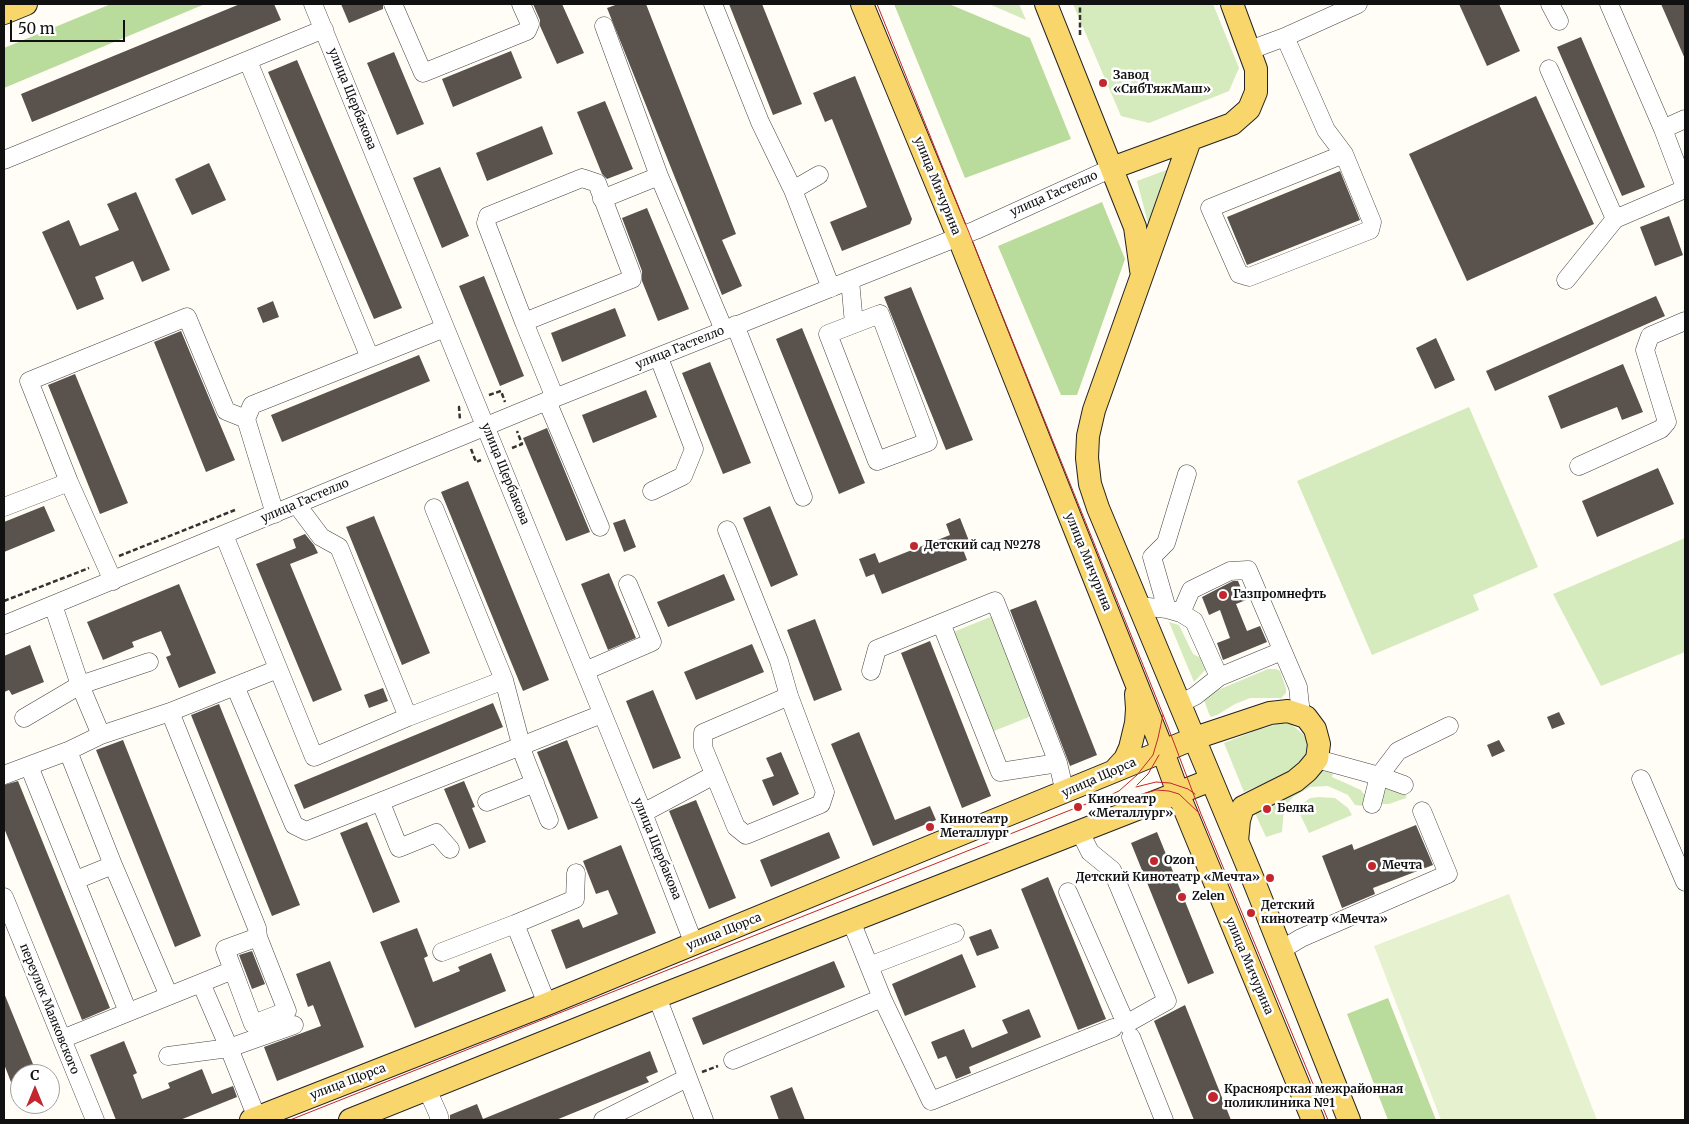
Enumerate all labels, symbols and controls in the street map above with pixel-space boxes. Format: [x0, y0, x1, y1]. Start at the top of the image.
scale bar [12, 10, 128, 42]
text: 50 m [18, 19, 55, 38]
street label: улица Щербакова [325, 46, 379, 152]
place label: Завод «СибТяжМаш» [1113, 69, 1211, 97]
marker: Завод «СибТяжМаш» [1097, 77, 1109, 89]
street label: улица Мичурина [911, 135, 963, 237]
street label: улица Гастелло [1008, 168, 1100, 220]
street label: улица Гастелло [634, 324, 726, 372]
street label: улица Щербакова [478, 421, 532, 527]
street label: улица Гастелло [259, 476, 351, 526]
street label: улица Мичурина [1062, 511, 1114, 613]
place label: Детский сад №278 [924, 539, 1041, 553]
marker: Детский сад №278 [908, 540, 920, 552]
place label: Газпромнефть [1233, 588, 1326, 602]
marker: Газпромнефть [1217, 589, 1229, 601]
street label: улица Щорса [1060, 755, 1138, 801]
place label: Кинотеатр «Металлург» [1088, 793, 1173, 821]
street label: улица Щербакова [630, 796, 684, 902]
marker: Кинотеатр «Металлург» [1072, 801, 1084, 813]
place label: Белка [1277, 802, 1314, 816]
marker: Белка [1261, 803, 1273, 815]
place label: Кинотеатр Металлург [940, 813, 1009, 841]
marker: Кинотеатр Металлург [924, 821, 936, 833]
place label: Ozon [1164, 854, 1195, 868]
marker: Ozon [1148, 855, 1160, 867]
place label: Мечта [1382, 859, 1422, 873]
marker: Мечта [1366, 860, 1378, 872]
place label: Детский Кинотеатр «Мечта» [1076, 871, 1260, 885]
marker: Детский Кинотеатр «Мечта» [1264, 872, 1276, 884]
place label: Zelen [1192, 890, 1225, 904]
marker: Zelen [1176, 891, 1188, 903]
place label: Детский кинотеатр «Мечта» [1261, 899, 1388, 927]
marker: Детский кинотеатр «Мечта» [1245, 907, 1257, 919]
street label: улица Щорса [684, 910, 764, 954]
street label: улица Мичурина [1222, 915, 1276, 1017]
street label: переулок Маяковского [16, 942, 82, 1076]
street label: улица Щорса [308, 1061, 388, 1103]
north arrow [10, 1064, 60, 1114]
text: С [30, 1066, 40, 1084]
place label: Красноярская межрайонная поликлиника №1 [1224, 1083, 1404, 1111]
marker: Красноярская межрайонная поликлиника №1 [1206, 1090, 1220, 1104]

